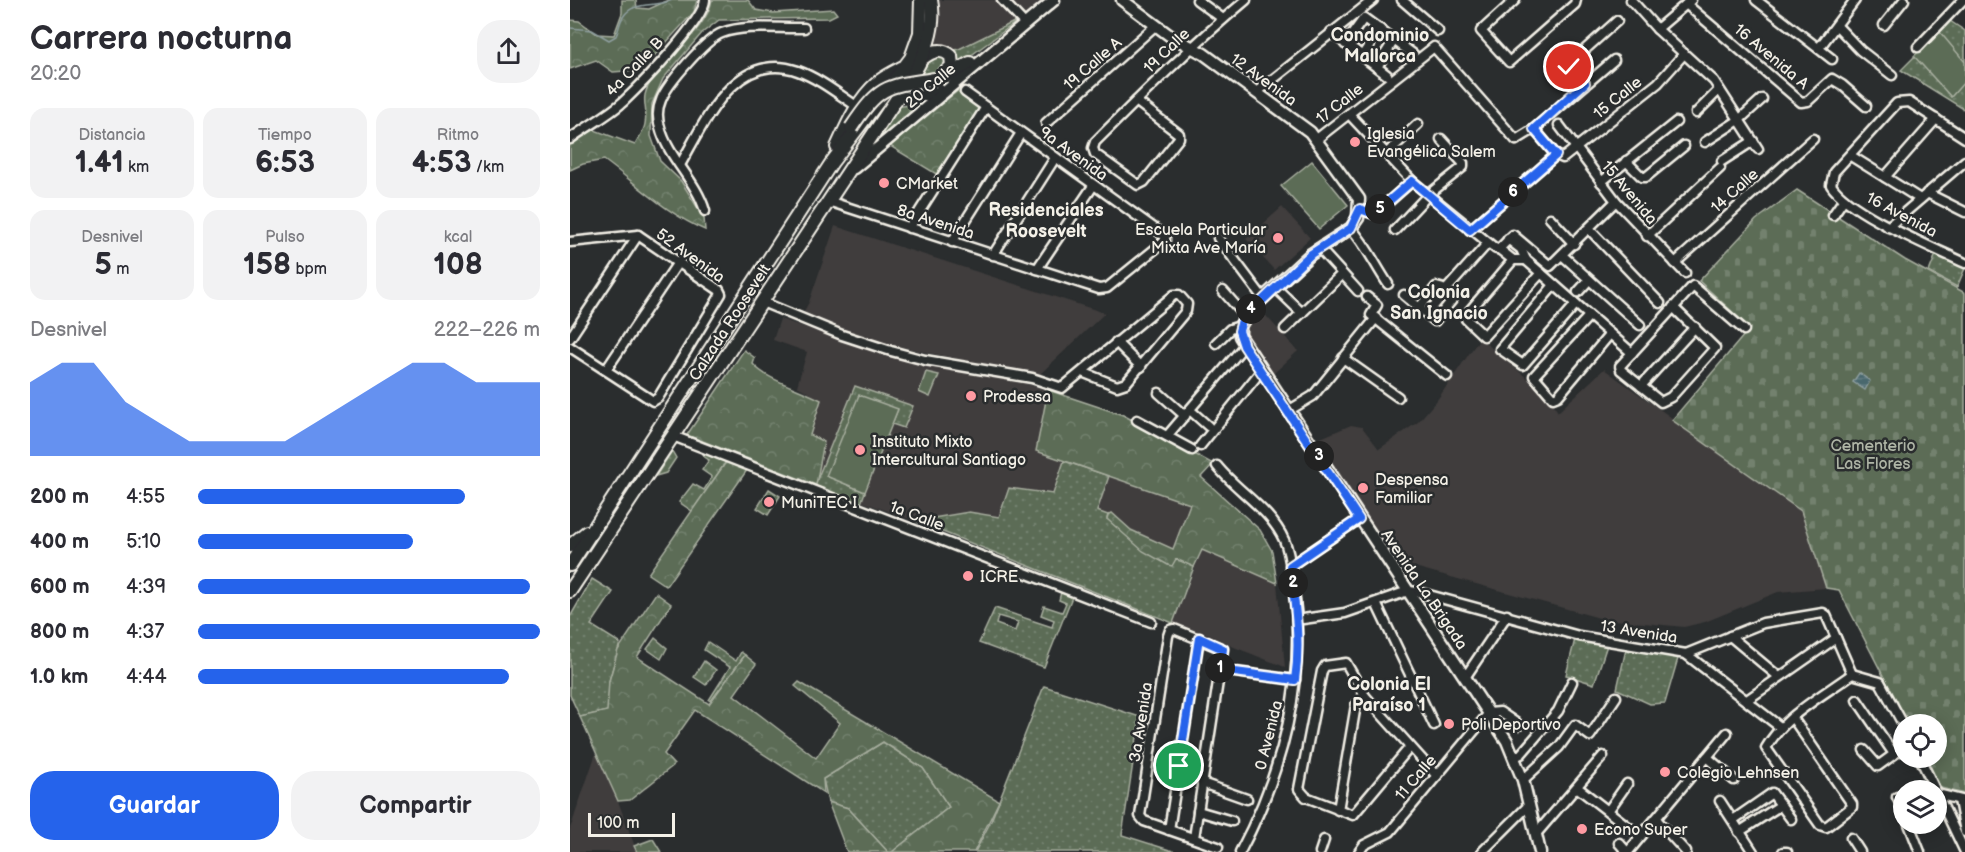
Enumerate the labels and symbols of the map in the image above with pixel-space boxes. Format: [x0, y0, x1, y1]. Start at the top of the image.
street label: 16 Avenida A [1730, 20, 1812, 94]
street label: 19 Calle [1140, 24, 1194, 78]
district label: Condominio Mallorca [1331, 25, 1429, 67]
street label: 4a Calle B [602, 33, 668, 101]
street label: 19 Calle A [1060, 34, 1126, 95]
pin [1543, 41, 1594, 92]
street label: 12 Avenida [1226, 50, 1300, 111]
street label: 20 Calle [902, 59, 960, 113]
street label: 15 Calle [1590, 73, 1646, 123]
street label: 17 Calle [1313, 80, 1368, 128]
street label: 9a Avenida [1035, 123, 1111, 185]
place label: Iglesia Evangélica Salem [1367, 125, 1496, 162]
marker: Iglesia Evangélica Salem [1348, 135, 1362, 149]
street label: 15 Avenida [1597, 157, 1661, 229]
street label: 14 Calle [1707, 165, 1763, 217]
place label: CMarket [896, 175, 958, 194]
marker: CMarket [877, 176, 891, 190]
pin: 6 [1498, 177, 1528, 207]
street label: 16 Avenida [1863, 189, 1940, 242]
pin: 5 [1365, 194, 1395, 224]
district label: Residenciales Roosevelt [988, 200, 1104, 242]
street label: 8a Avenida [895, 201, 977, 244]
place label: Escuela Particular Mixta Ave María [1135, 221, 1266, 258]
street label: 52 Avenida [652, 225, 728, 287]
marker: Escuela Particular Mixta Ave María [1271, 231, 1285, 245]
street label: Calzada Roosevelt [685, 261, 775, 385]
district label: Colonia San Ignacio [1390, 282, 1488, 324]
pin: 4 [1236, 294, 1266, 324]
place label: Prodessa [983, 388, 1051, 407]
marker: Prodessa [964, 389, 978, 403]
place label: Instituto Mixto Intercultural Santiago [872, 433, 1026, 470]
park label: Cementerio Las Flores [1830, 437, 1916, 474]
pin: 3 [1304, 441, 1334, 471]
marker: Instituto Mixto Intercultural Santiago [853, 443, 867, 457]
place label: Despensa Familiar [1375, 471, 1449, 508]
marker: Despensa Familiar [1356, 481, 1370, 495]
place label: MuniTEC I [781, 494, 857, 513]
marker: MuniTEC I [762, 495, 776, 509]
street label: 1a Calle [887, 497, 947, 536]
street label: Avenida La Brigada [1377, 526, 1471, 654]
place label: ICRE [980, 568, 1018, 587]
pin: 2 [1278, 568, 1308, 598]
marker: ICRE [961, 569, 975, 583]
street label: 13 Avenida [1599, 617, 1679, 648]
pin: 1 [1205, 653, 1235, 683]
district label: Colonia El Paraíso 1 [1347, 674, 1431, 716]
street label: 3a Avenida [1126, 681, 1157, 764]
street label: 0 Avenida [1252, 699, 1287, 772]
place label: Poli Deportivo [1461, 716, 1561, 735]
marker: Poli Deportivo [1442, 717, 1456, 731]
pin [1153, 740, 1204, 791]
street label: 11 Calle [1391, 751, 1441, 804]
place label: Colegio Lehnsen [1677, 764, 1799, 783]
marker: Colegio Lehnsen [1658, 765, 1672, 779]
scale bar [588, 810, 675, 838]
place label: Econo Super [1594, 821, 1688, 840]
marker: Econo Super [1575, 822, 1589, 836]

